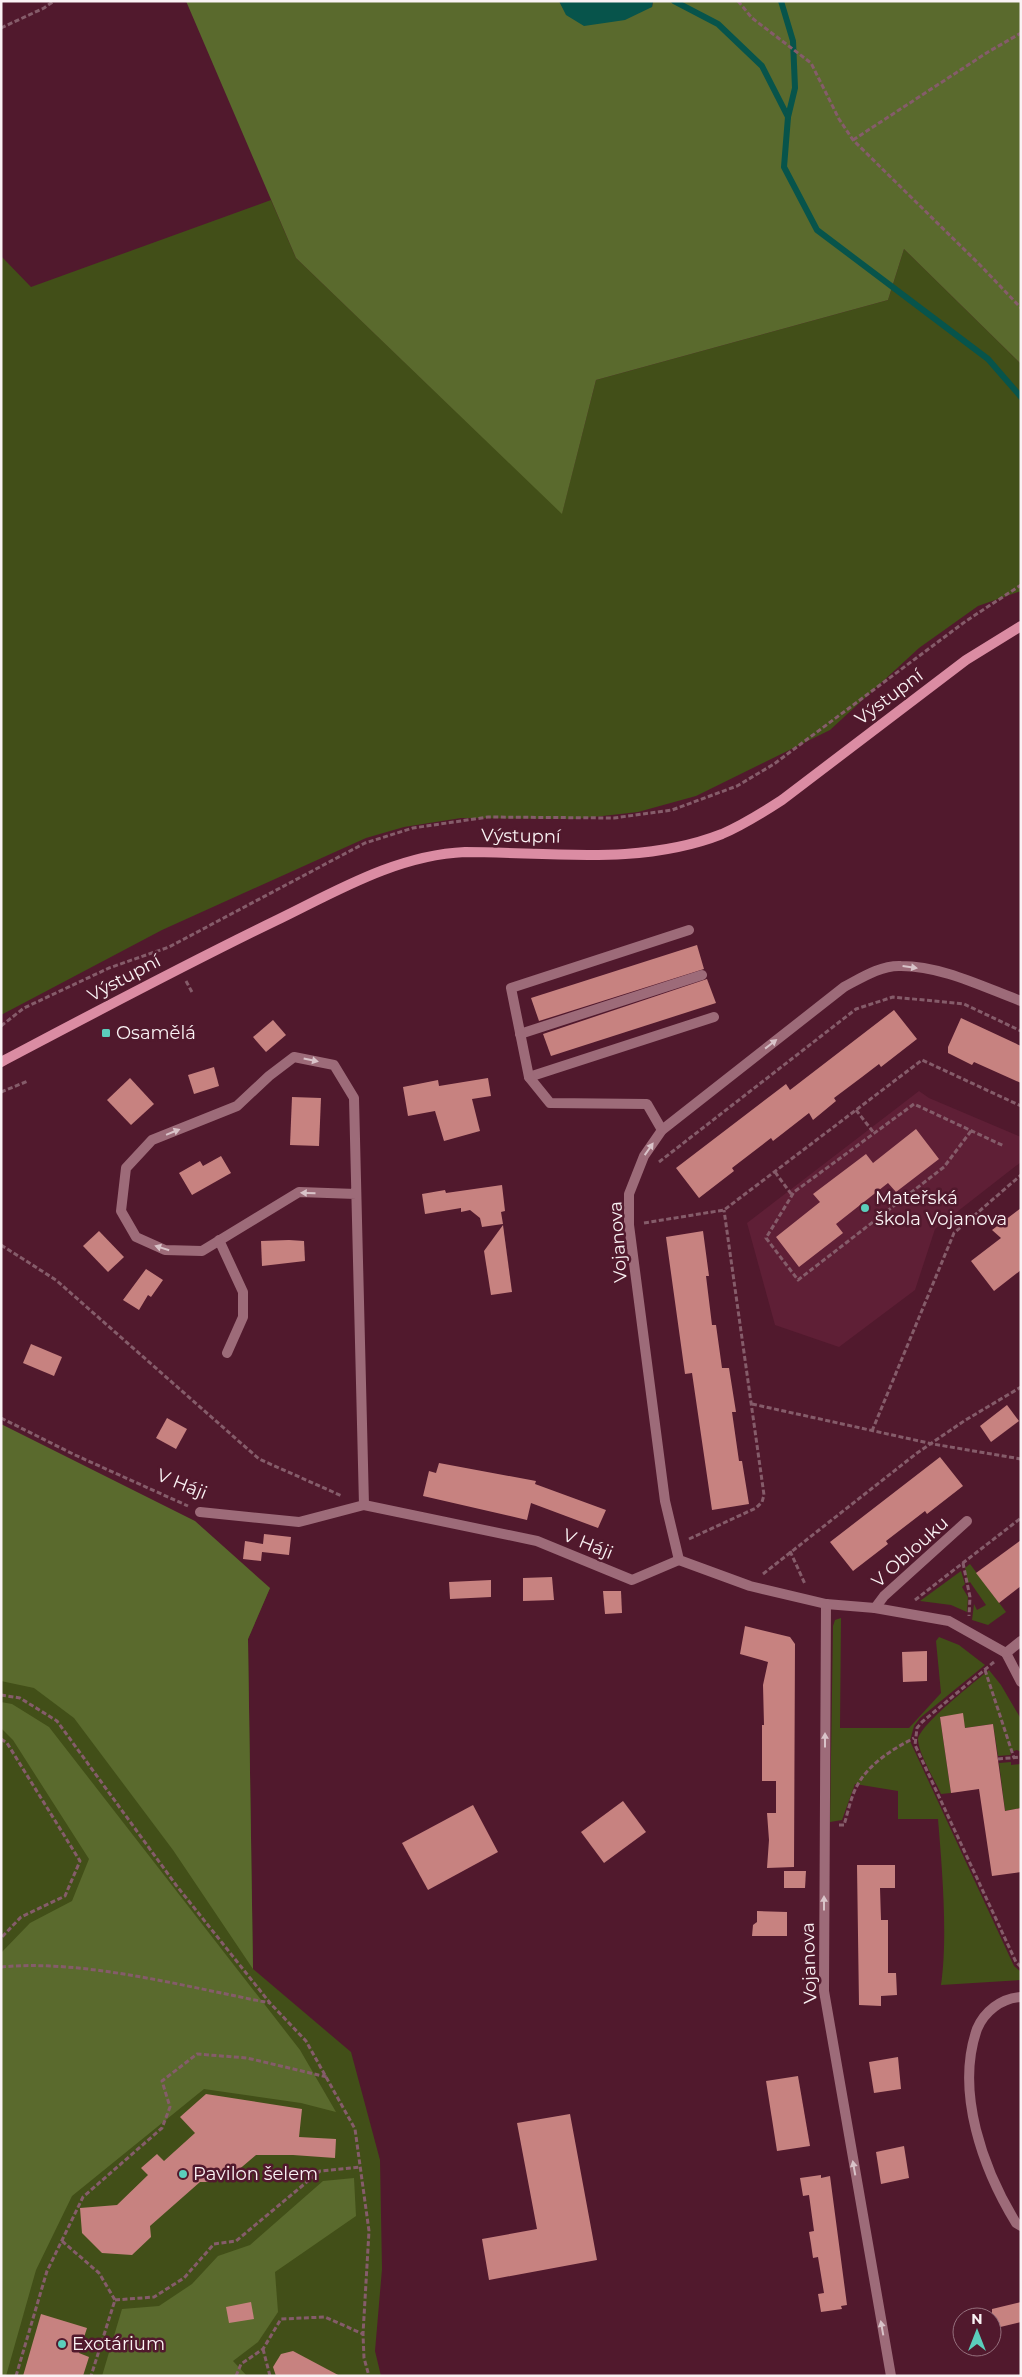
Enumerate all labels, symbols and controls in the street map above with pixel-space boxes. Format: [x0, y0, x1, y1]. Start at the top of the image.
street label: Výstupní [851, 664, 928, 730]
street label: Výstupní [481, 824, 562, 848]
street label: Výstupní [84, 949, 165, 1006]
one-way arrow [902, 963, 918, 971]
place label: Osamělá [116, 1022, 196, 1044]
marker: Osamělá [100, 1027, 112, 1039]
one-way arrow [765, 1039, 778, 1049]
one-way arrow [304, 1056, 319, 1064]
one-way arrow [166, 1128, 181, 1136]
one-way arrow [644, 1142, 654, 1156]
place label: Mateřská škola Vojanova [875, 1187, 1007, 1230]
one-way arrow [299, 1188, 315, 1196]
street label: Vojanova [604, 1201, 632, 1283]
marker: Mateřská škola Vojanova [859, 1202, 871, 1214]
one-way arrow [154, 1243, 169, 1251]
street label: V Háji [154, 1464, 210, 1504]
street label: V Oblouku [867, 1512, 953, 1592]
street label: V Háji [560, 1524, 616, 1564]
one-way arrow [821, 1732, 829, 1748]
one-way arrow [820, 1895, 828, 1911]
street label: Vojanova [797, 1922, 821, 2004]
one-way arrow [850, 2159, 858, 2175]
place label: Pavilon šelem [193, 2163, 318, 2185]
marker: Pavilon šelem [177, 2168, 189, 2180]
north arrow [952, 2307, 1002, 2357]
text: N [971, 2310, 983, 2328]
one-way arrow [878, 2319, 886, 2335]
place label: Exotárium [72, 2333, 165, 2355]
marker: Exotárium [56, 2338, 68, 2350]

